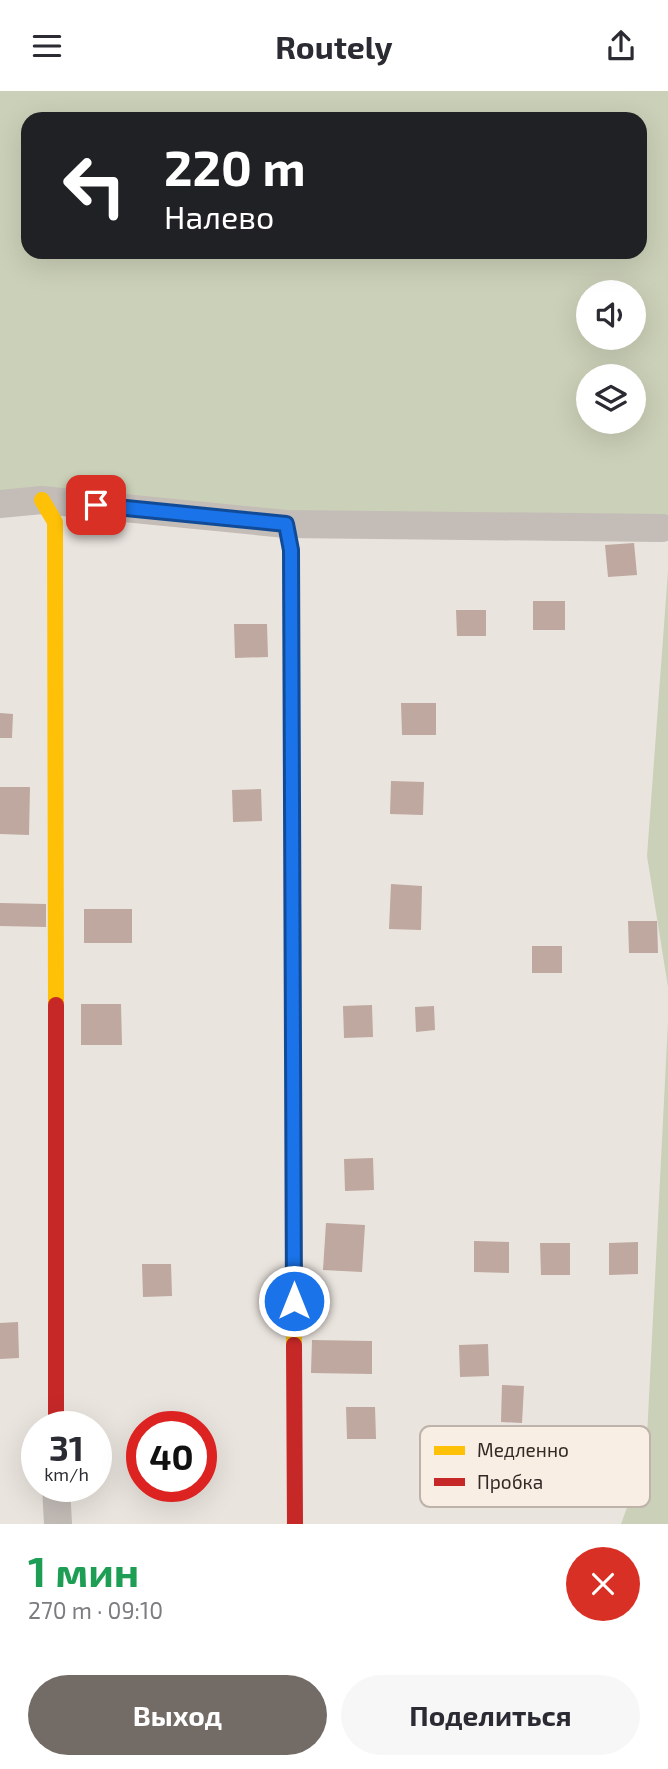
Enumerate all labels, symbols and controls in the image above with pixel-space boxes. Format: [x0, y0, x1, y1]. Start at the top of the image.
icon: menu [28, 27, 66, 65]
text: Routely [275, 27, 393, 65]
icon: share [602, 27, 640, 65]
text: 220 m [164, 137, 306, 196]
icon: left [49, 140, 140, 231]
text: Налево [164, 197, 274, 235]
map controls [576, 280, 646, 434]
button: sound [576, 280, 646, 350]
button: layers [576, 364, 646, 434]
pin [66, 475, 126, 535]
icon: arrive [77, 486, 115, 524]
position arrow [257, 1264, 331, 1338]
speed limit sign: 40 [126, 1411, 217, 1502]
text: 31 [49, 1426, 84, 1468]
legend [420, 1426, 650, 1507]
text: Медленно [477, 1438, 569, 1461]
text: km/h [44, 1463, 89, 1485]
text: Пробка [477, 1470, 543, 1493]
text: 1 мин [28, 1545, 139, 1595]
button: close [566, 1547, 640, 1621]
text: 270 m · 09:10 [28, 1596, 163, 1624]
button: Выход [28, 1675, 327, 1755]
button: Поделиться [341, 1675, 640, 1755]

